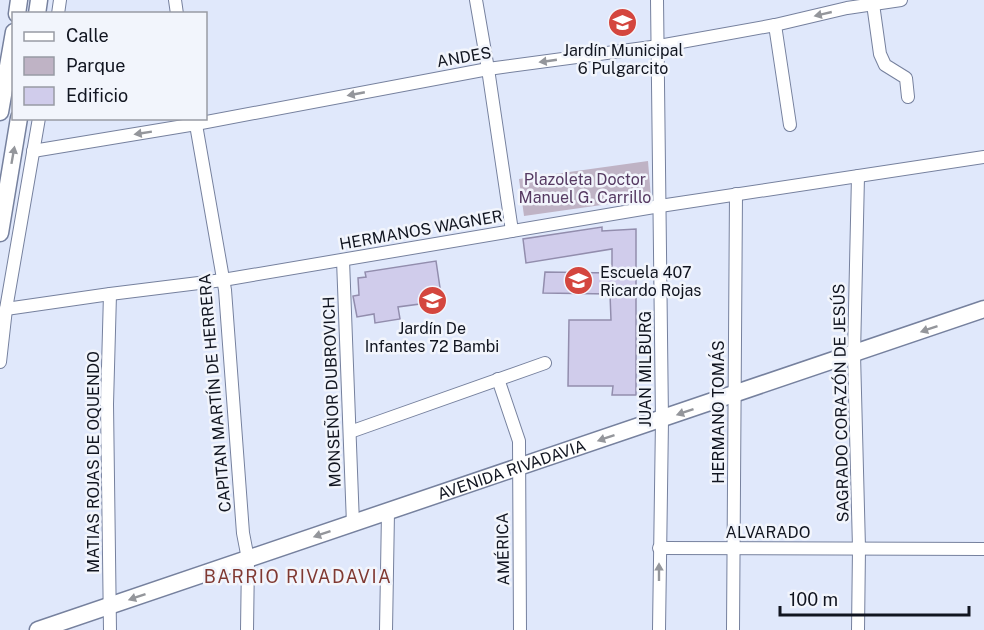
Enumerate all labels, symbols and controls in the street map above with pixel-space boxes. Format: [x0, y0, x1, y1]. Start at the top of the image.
school or university icon: Jardín Municipal 6 Pulgarcito [607, 6, 639, 38]
one-way arrow [813, 10, 832, 19]
legend [12, 12, 207, 120]
text: Calle [66, 25, 109, 46]
place label: Jardín Municipal 6 Pulgarcito [563, 41, 683, 78]
street label: ANDES [435, 43, 493, 71]
text: Parque [66, 55, 126, 76]
one-way arrow [538, 57, 557, 66]
text: Edificio [66, 85, 128, 106]
one-way arrow [346, 90, 365, 99]
one-way arrow [134, 128, 153, 137]
one-way arrow [9, 145, 18, 164]
park label: Plazoleta Doctor Manuel G. Carrillo [519, 170, 651, 207]
street label: HERMANOS WAGNER [338, 206, 504, 254]
place label: Escuela 407 Ricardo Rojas [600, 263, 701, 300]
school or university icon: Escuela 407 Ricardo Rojas [563, 265, 595, 297]
street label: CAPITAN MARTÍN DE HERRERA [194, 273, 235, 513]
school or university icon: Jardín De Infantes 72 Bambi [416, 284, 448, 316]
street label: SAGRADO CORAZÓN DE JESÚS [828, 284, 853, 523]
street label: MONSEÑOR DUBROVICH [318, 296, 345, 488]
street label: JUAN MILBURG [636, 311, 655, 427]
place label: Jardín De Infantes 72 Bambi [365, 319, 499, 356]
one-way arrow [920, 324, 938, 334]
street label: HERMANO TOMÁS [708, 340, 728, 484]
street label: MATIAS ROJAS DE OQUENDO [84, 351, 103, 573]
one-way arrow [675, 407, 693, 417]
one-way arrow [597, 434, 615, 444]
street label: AVENIDA RIVADAVIA [435, 435, 588, 503]
street label: AMÉRICA [492, 512, 513, 586]
street label: ALVARADO [726, 523, 810, 542]
one-way arrow [313, 530, 331, 540]
one-way arrow [654, 562, 664, 581]
district label: BARRIO RIVADAVIA [204, 566, 392, 587]
scale bar [780, 579, 969, 617]
text: 100 m [789, 589, 838, 610]
one-way arrow [128, 592, 146, 602]

